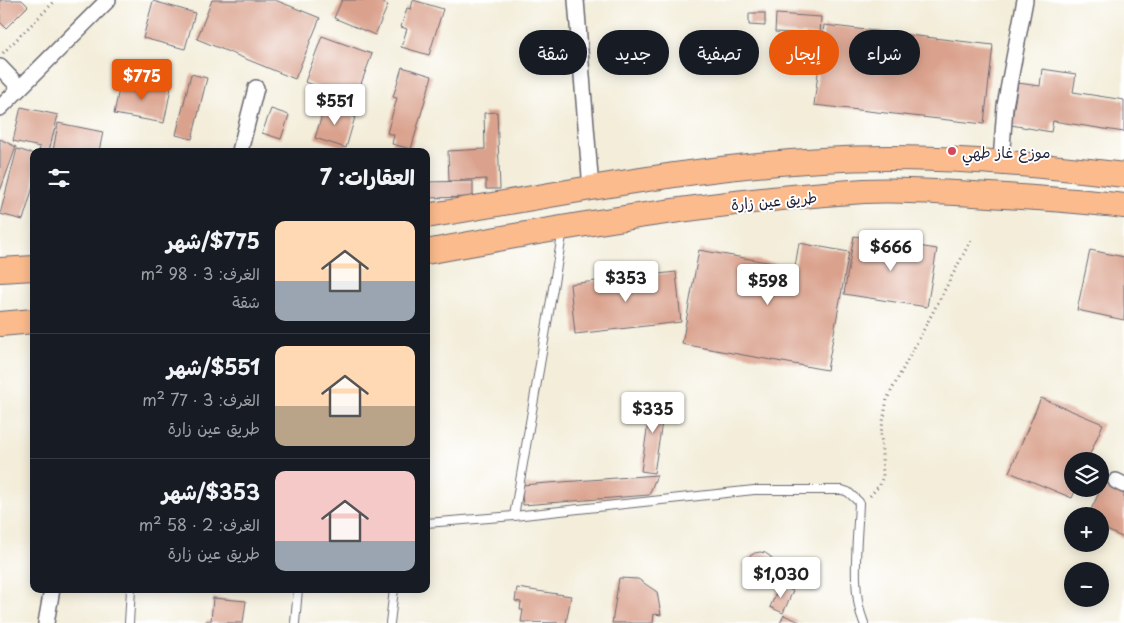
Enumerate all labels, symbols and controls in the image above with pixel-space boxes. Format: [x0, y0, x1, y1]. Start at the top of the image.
chip: شقة [519, 30, 587, 75]
chip: جديد [597, 30, 669, 75]
chip: تصفية [679, 30, 759, 75]
chip: إيجار [769, 30, 839, 75]
chip: شراء [849, 30, 920, 75]
pin: $775 [112, 58, 172, 101]
text: $775 [123, 63, 161, 87]
pin: $551 [305, 84, 365, 126]
text: $551 [316, 88, 354, 112]
place label: موزع غاز طهي [962, 140, 1051, 166]
marker: موزع غاز طهي [946, 145, 958, 157]
text: العقارات: 7 [320, 160, 415, 192]
icon: filters [45, 164, 73, 192]
street label: طريق عين زارة [730, 185, 818, 215]
text: $775/شهر [166, 224, 260, 256]
pin: $666 [861, 230, 921, 272]
text: $666 [870, 234, 912, 258]
icon: home [315, 241, 375, 301]
pin: $353 [596, 260, 656, 303]
text: الغرف: 3 · 98 m² [140, 261, 260, 285]
pin: $598 [738, 264, 798, 306]
text: $353 [605, 265, 647, 289]
text: $598 [748, 268, 788, 292]
text: شقة [232, 289, 260, 313]
text: $551/شهر [167, 350, 260, 382]
icon: home [315, 366, 375, 426]
text: الغرف: 3 · 77 m² [142, 387, 260, 411]
pin: $335 [623, 392, 683, 434]
text: $335 [632, 396, 674, 420]
text: طريق عين زارة [168, 415, 260, 439]
map controls [1064, 452, 1109, 607]
button: layers [1064, 452, 1109, 497]
text: $353/شهر [162, 475, 260, 507]
icon: home [315, 491, 375, 551]
button: + [1064, 507, 1109, 552]
text: الغرف: 2 · 58 m² [139, 512, 260, 536]
text: طريق عين زارة [168, 540, 260, 564]
pin: $1,030 [740, 556, 822, 599]
text: $1,030 [753, 561, 809, 585]
button: − [1064, 562, 1109, 607]

